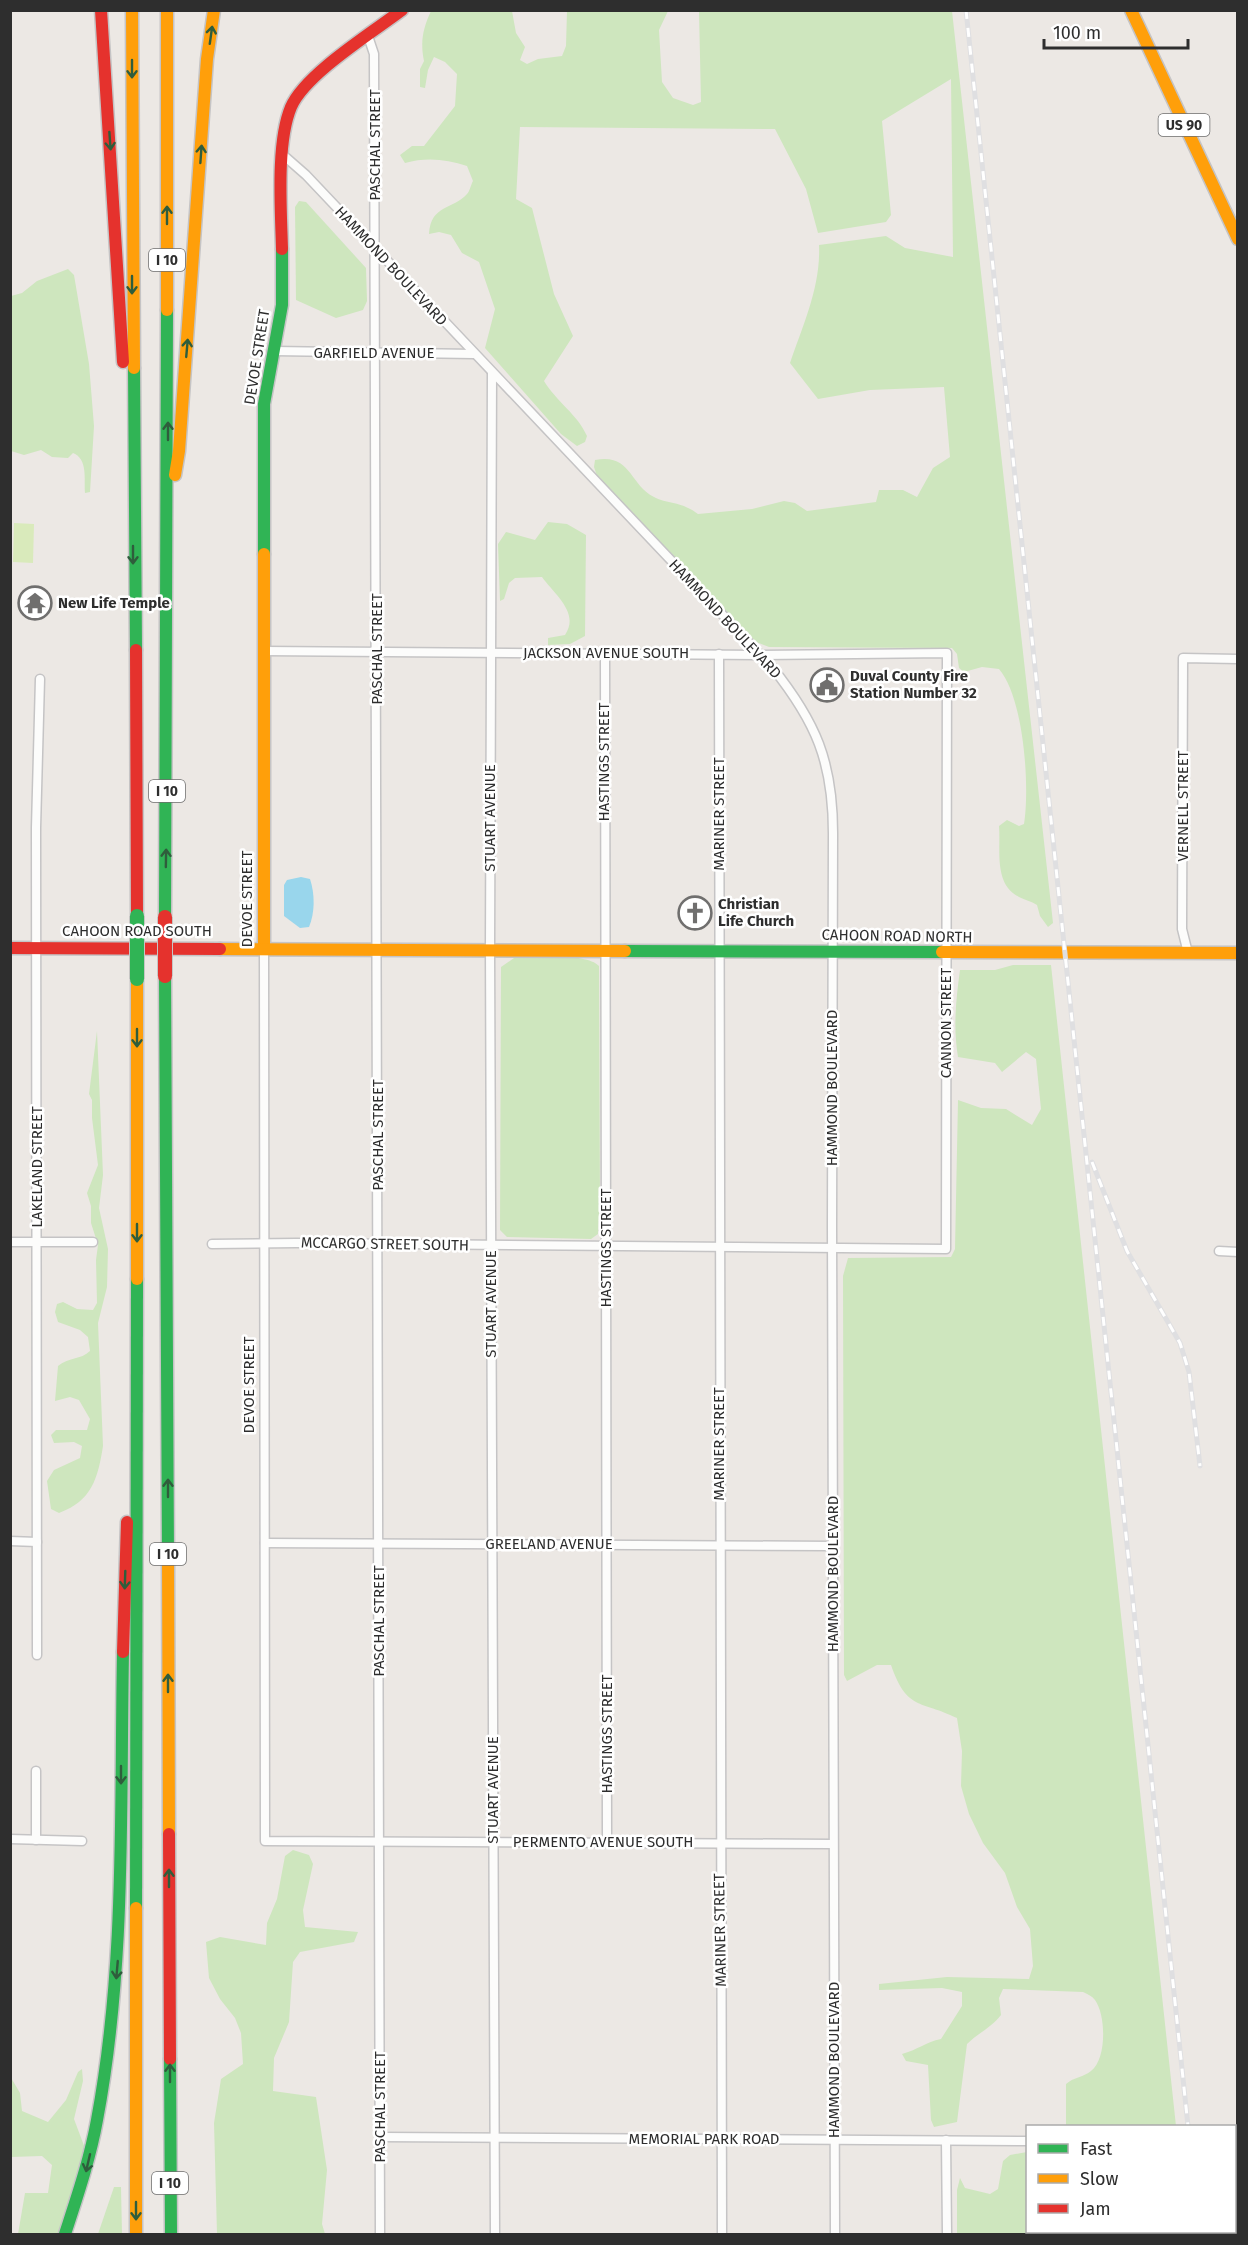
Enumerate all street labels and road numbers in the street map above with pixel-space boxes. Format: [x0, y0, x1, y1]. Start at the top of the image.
street label: PASCHAL STREET [366, 89, 384, 201]
road number: US 90 [1158, 114, 1210, 136]
street label: HAMMOND BOULEVARD [331, 203, 451, 329]
road number: I 10 [149, 249, 185, 271]
street label: DEVOE STREET [241, 308, 273, 406]
street label: GARFIELD AVENUE [313, 344, 435, 362]
street label: HAMMOND BOULEVARD [665, 556, 785, 682]
street label: PASCHAL STREET [368, 593, 386, 705]
street label: JACKSON AVENUE SOUTH [523, 644, 689, 662]
street label: HASTINGS STREET [595, 702, 613, 822]
street label: VERNELL STREET [1174, 750, 1192, 862]
street label: MARINER STREET [710, 757, 728, 871]
street label: STUART AVENUE [481, 764, 499, 872]
road number: I 10 [149, 780, 185, 802]
street label: DEVOE STREET [238, 850, 256, 947]
street label: CAHOON ROAD SOUTH [62, 922, 212, 940]
street label: CAHOON ROAD NORTH [821, 926, 973, 946]
street label: CANNON STREET [937, 967, 955, 1078]
street label: HAMMOND BOULEVARD [823, 1010, 841, 1166]
street label: PASCHAL STREET [369, 1079, 387, 1191]
street label: LAKELAND STREET [28, 1106, 46, 1228]
street label: HASTINGS STREET [597, 1188, 615, 1308]
street label: MCCARGO STREET SOUTH [301, 1234, 469, 1254]
street label: STUART AVENUE [482, 1250, 500, 1358]
street label: DEVOE STREET [240, 1336, 258, 1433]
street label: MARINER STREET [710, 1387, 728, 1501]
street label: HAMMOND BOULEVARD [824, 1496, 842, 1652]
street label: GREELAND AVENUE [485, 1535, 613, 1553]
road number: I 10 [150, 1543, 186, 1565]
street label: PASCHAL STREET [370, 1565, 388, 1677]
street label: HASTINGS STREET [598, 1674, 616, 1794]
street label: STUART AVENUE [484, 1736, 502, 1844]
street label: PERMENTO AVENUE SOUTH [513, 1833, 693, 1851]
street label: MARINER STREET [710, 1873, 730, 1987]
street label: HAMMOND BOULEVARD [825, 1982, 843, 2138]
street label: PASCHAL STREET [371, 2051, 389, 2163]
street label: MEMORIAL PARK ROAD [629, 2130, 779, 2148]
road number: I 10 [152, 2172, 188, 2194]

